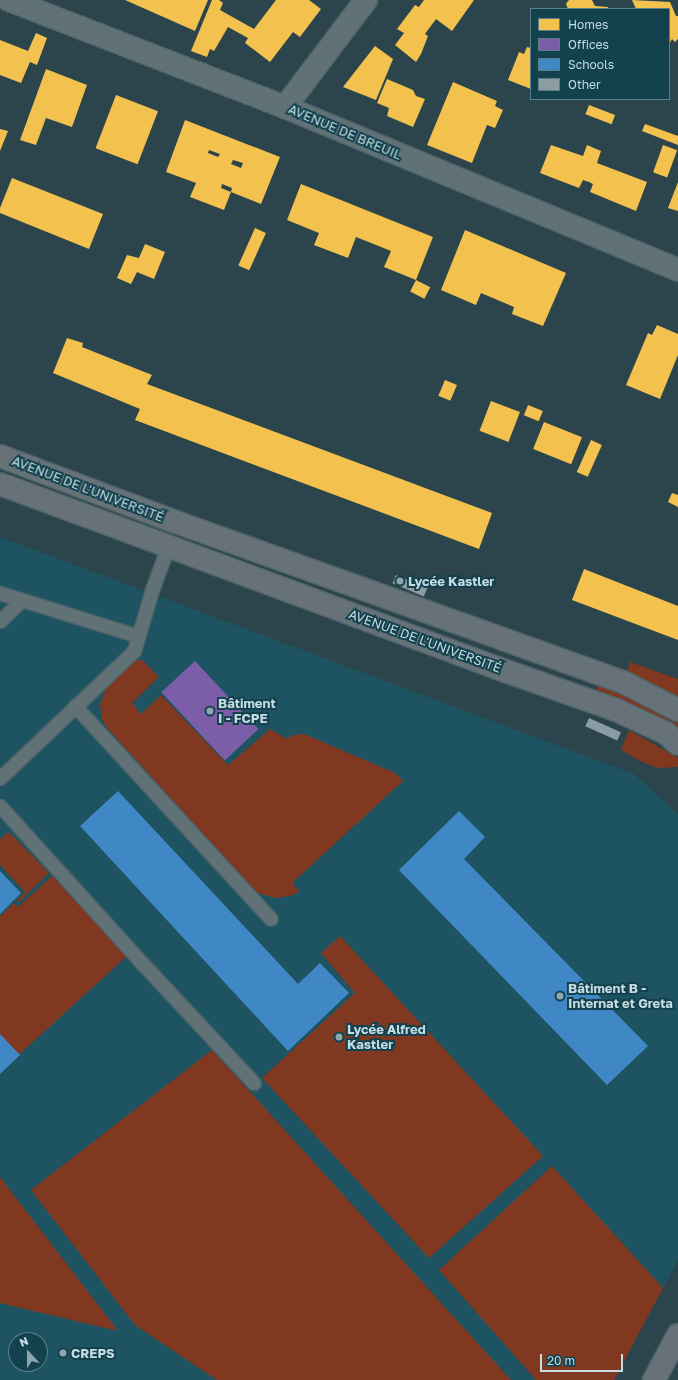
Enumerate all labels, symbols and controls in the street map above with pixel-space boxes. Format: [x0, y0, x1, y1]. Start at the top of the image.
legend [530, 8, 670, 100]
text: Homes [568, 17, 608, 32]
text: Offices [568, 37, 609, 52]
text: Schools [568, 57, 614, 72]
text: Other [568, 77, 601, 92]
street label: AVENUE DE BREUIL [286, 101, 404, 163]
street label: AVENUE DE L'UNIVERSITÉ [10, 453, 166, 525]
place label: Lycée Kastler [408, 573, 494, 589]
marker: Lycée Kastler [395, 576, 405, 586]
street label: AVENUE DE L'UNIVERSITÉ [347, 606, 503, 676]
place label: Bâtiment I - FCPE [218, 696, 276, 727]
marker: Bâtiment I - FCPE [205, 706, 215, 716]
place label: Bâtiment B - Internat et Greta [568, 981, 673, 1012]
marker: Bâtiment B - Internat et Greta [555, 991, 565, 1001]
place label: Lycée Alfred Kastler [347, 1022, 426, 1053]
marker: Lycée Alfred Kastler [334, 1032, 344, 1042]
north arrow [8, 1332, 48, 1372]
text: N [17, 1334, 30, 1349]
place label: CREPS [71, 1345, 115, 1361]
scale bar [542, 1346, 625, 1372]
marker: CREPS [58, 1348, 68, 1358]
text: 20 m [547, 1353, 575, 1368]

